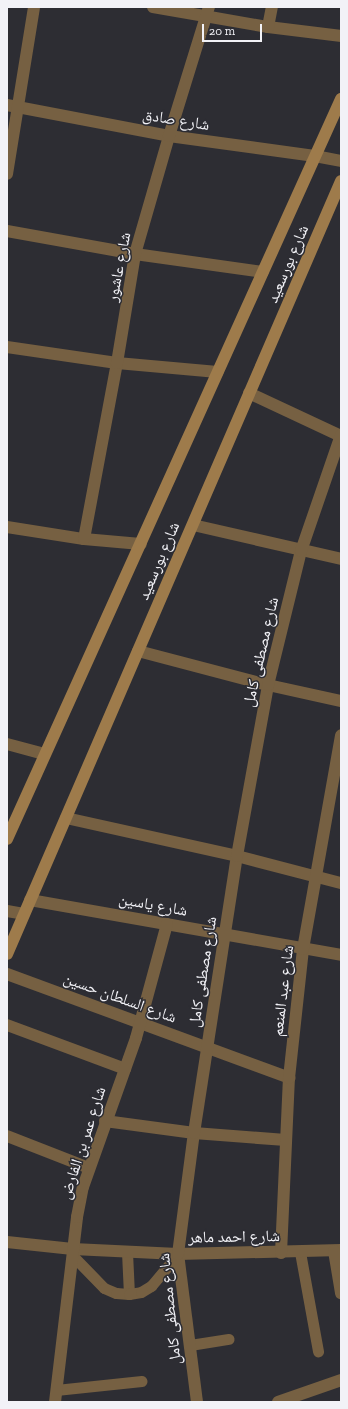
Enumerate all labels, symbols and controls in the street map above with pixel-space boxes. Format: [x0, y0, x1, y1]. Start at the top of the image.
scale bar [204, 16, 264, 42]
text: 20 m [209, 24, 235, 38]
street label: شارع صادق [141, 105, 211, 135]
street label: شارع بورسعيد [263, 222, 313, 306]
street label: شارع عاشور [103, 231, 135, 303]
street label: شارع بورسعيد [134, 519, 184, 603]
street label: شارع مصطفى كامل [239, 595, 283, 709]
street label: شارع ياسين [117, 890, 189, 920]
street label: شارع مصطفى كامل [185, 915, 221, 1029]
street label: شارع عبد المنعم [268, 944, 298, 1038]
street label: شارع السلطان حسين [61, 969, 179, 1027]
street label: شارع عمر بن الفارض [56, 1084, 110, 1202]
street label: شارع احمد ماهر [188, 1227, 280, 1247]
street label: شارع مصطفى كامل [155, 1252, 185, 1366]

